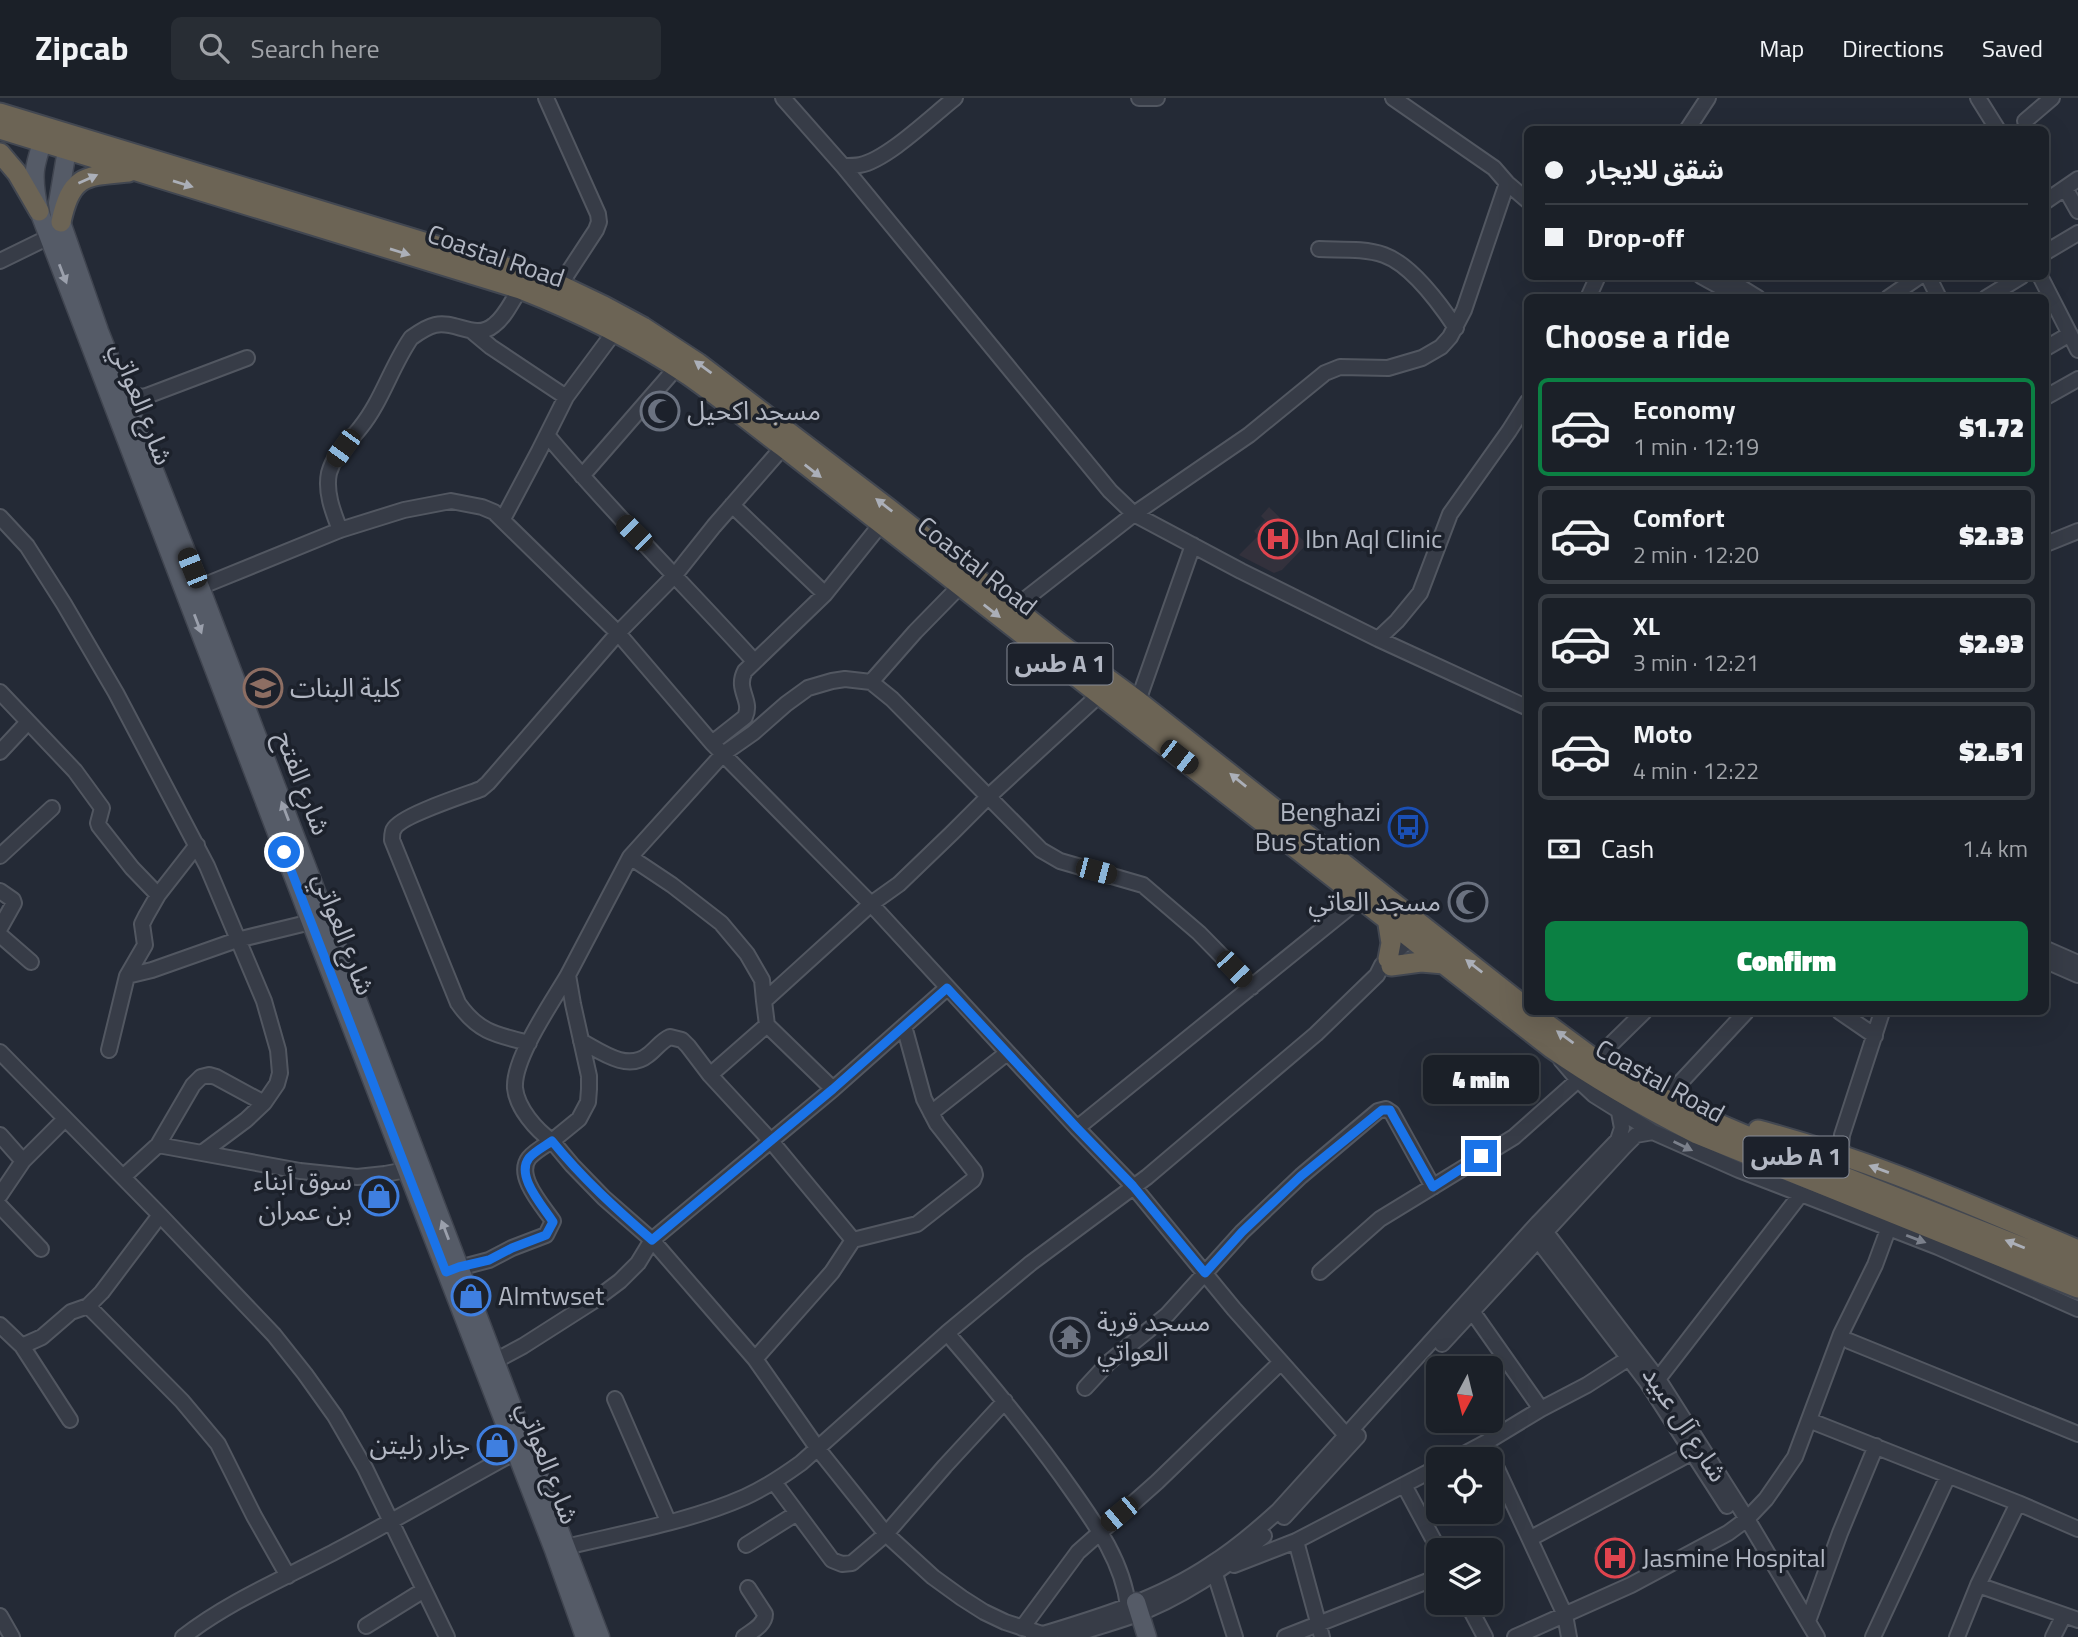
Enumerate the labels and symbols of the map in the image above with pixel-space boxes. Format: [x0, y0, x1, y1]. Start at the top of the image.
one-way arrow [78, 173, 98, 185]
one-way arrow [172, 180, 193, 190]
street label: Coastal Road [422, 214, 570, 297]
one-way arrow [390, 247, 411, 257]
one-way arrow [58, 264, 69, 285]
street label: شارع العواتي [100, 337, 184, 471]
one-way arrow [694, 360, 712, 374]
mosque icon: مسجد اكحيل [639, 390, 681, 432]
place label: مسجد اكحيل [687, 391, 821, 430]
car [323, 425, 364, 471]
one-way arrow [804, 463, 822, 478]
one-way arrow [876, 497, 894, 512]
street label: Coastal Road [909, 506, 1046, 625]
car [612, 511, 657, 555]
hospital icon: Ibn Aql Clinic [1257, 518, 1299, 560]
place label: Ibn Aql Clinic [1305, 519, 1442, 558]
car [175, 545, 210, 591]
one-way arrow [984, 603, 1001, 618]
one-way arrow [192, 613, 203, 634]
road number: طس A 1 [1007, 644, 1112, 684]
school or university icon: كلية البنات [242, 667, 284, 709]
place label: كلية البنات [290, 668, 401, 707]
street label: شارع الفتح [265, 725, 341, 841]
car [1156, 736, 1203, 778]
one-way arrow [1229, 773, 1246, 788]
place label: Benghazi Bus Station [1255, 792, 1381, 861]
one-way arrow [280, 800, 291, 821]
bus stop icon: Benghazi Bus Station [1387, 806, 1429, 848]
route start [268, 836, 300, 868]
car [1073, 855, 1120, 887]
street label: شارع العواتي [302, 867, 386, 1001]
mosque icon: مسجد العاتي [1447, 881, 1489, 923]
place label: مسجد العاتي [1308, 882, 1441, 922]
car [1212, 947, 1257, 991]
one-way arrow [1465, 960, 1483, 974]
street label: Coastal Road [1588, 1029, 1732, 1132]
one-way arrow [1555, 1030, 1574, 1044]
callout: 4 min [1423, 1054, 1539, 1104]
road number: طس A 1 [1744, 1136, 1848, 1177]
route end [1465, 1140, 1497, 1172]
one-way arrow [1672, 1141, 1693, 1152]
place label: سوق أبناء بن عمران [253, 1161, 352, 1230]
one-way arrow [1868, 1163, 1889, 1174]
shop icon: سوق أبناء بن عمران [358, 1175, 400, 1217]
one-way arrow [439, 1219, 450, 1240]
one-way arrow [1906, 1234, 1927, 1245]
one-way arrow [2004, 1238, 2025, 1249]
shop icon: Almtwset [450, 1275, 492, 1317]
place label: Almtwset [498, 1276, 604, 1315]
place label: مسجد قرية العواتي [1097, 1302, 1210, 1372]
temple icon: مسجد قرية العواتي [1049, 1316, 1091, 1358]
north arrow [1426, 1356, 1503, 1433]
street label: شارع آل عبيد [1633, 1358, 1738, 1490]
street label: شارع العواتي [506, 1396, 590, 1530]
shop icon: جزار زليتن [476, 1424, 518, 1466]
place label: جزار زليتن [370, 1425, 470, 1464]
car [1097, 1492, 1142, 1536]
hospital icon: Jasmine Hospital [1594, 1537, 1636, 1579]
place label: Jasmine Hospital [1642, 1538, 1826, 1577]

